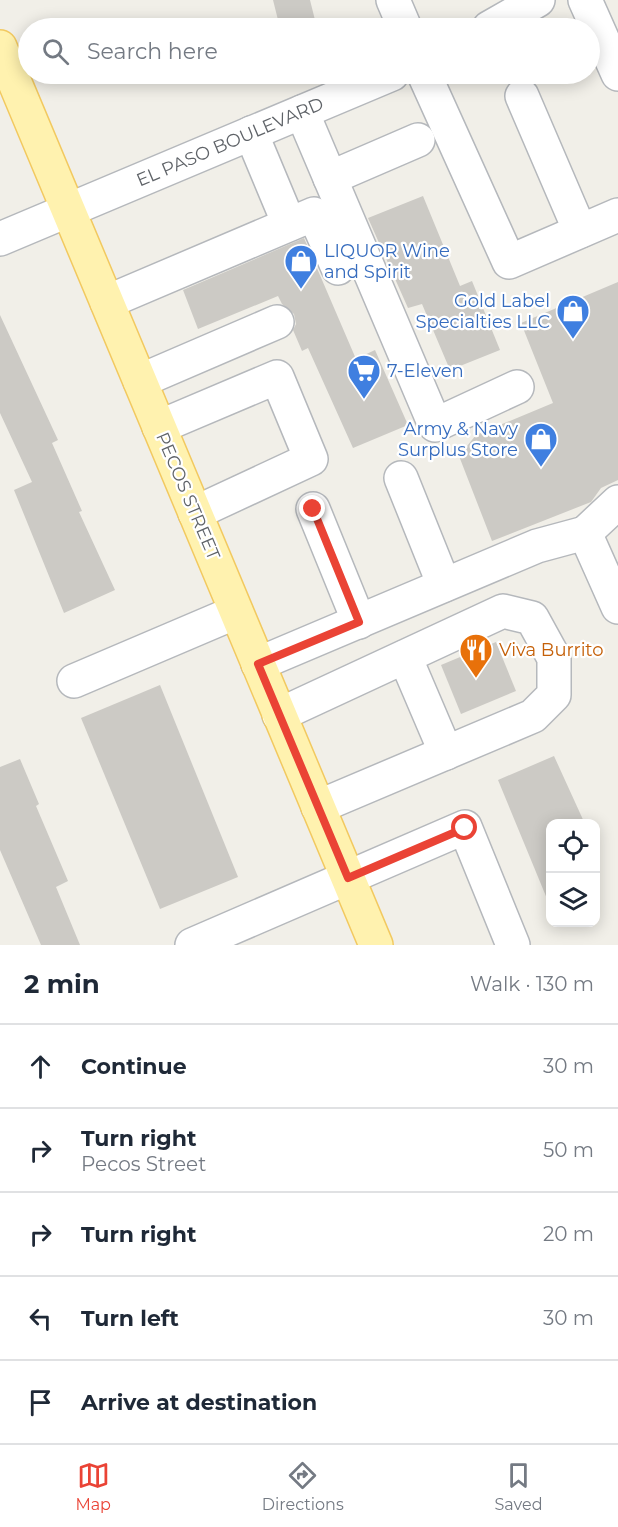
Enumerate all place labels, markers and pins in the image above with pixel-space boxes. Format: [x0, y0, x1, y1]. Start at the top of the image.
place label: LIQUOR Wine and Spirit [324, 240, 450, 283]
shop icon: LIQUOR Wine and Spirit [283, 243, 319, 290]
place label: Gold Label Specialties LLC [415, 290, 550, 333]
shop icon: Gold Label Specialties LLC [555, 293, 591, 340]
supermarket icon: 7-Eleven [346, 353, 382, 400]
place label: 7-Eleven [387, 360, 464, 382]
place label: Army & Navy Surplus Store [398, 418, 518, 461]
shop icon: Army & Navy Surplus Store [523, 421, 559, 468]
restaurant icon: Viva Burrito [458, 632, 494, 679]
place label: Viva Burrito [499, 639, 604, 661]

